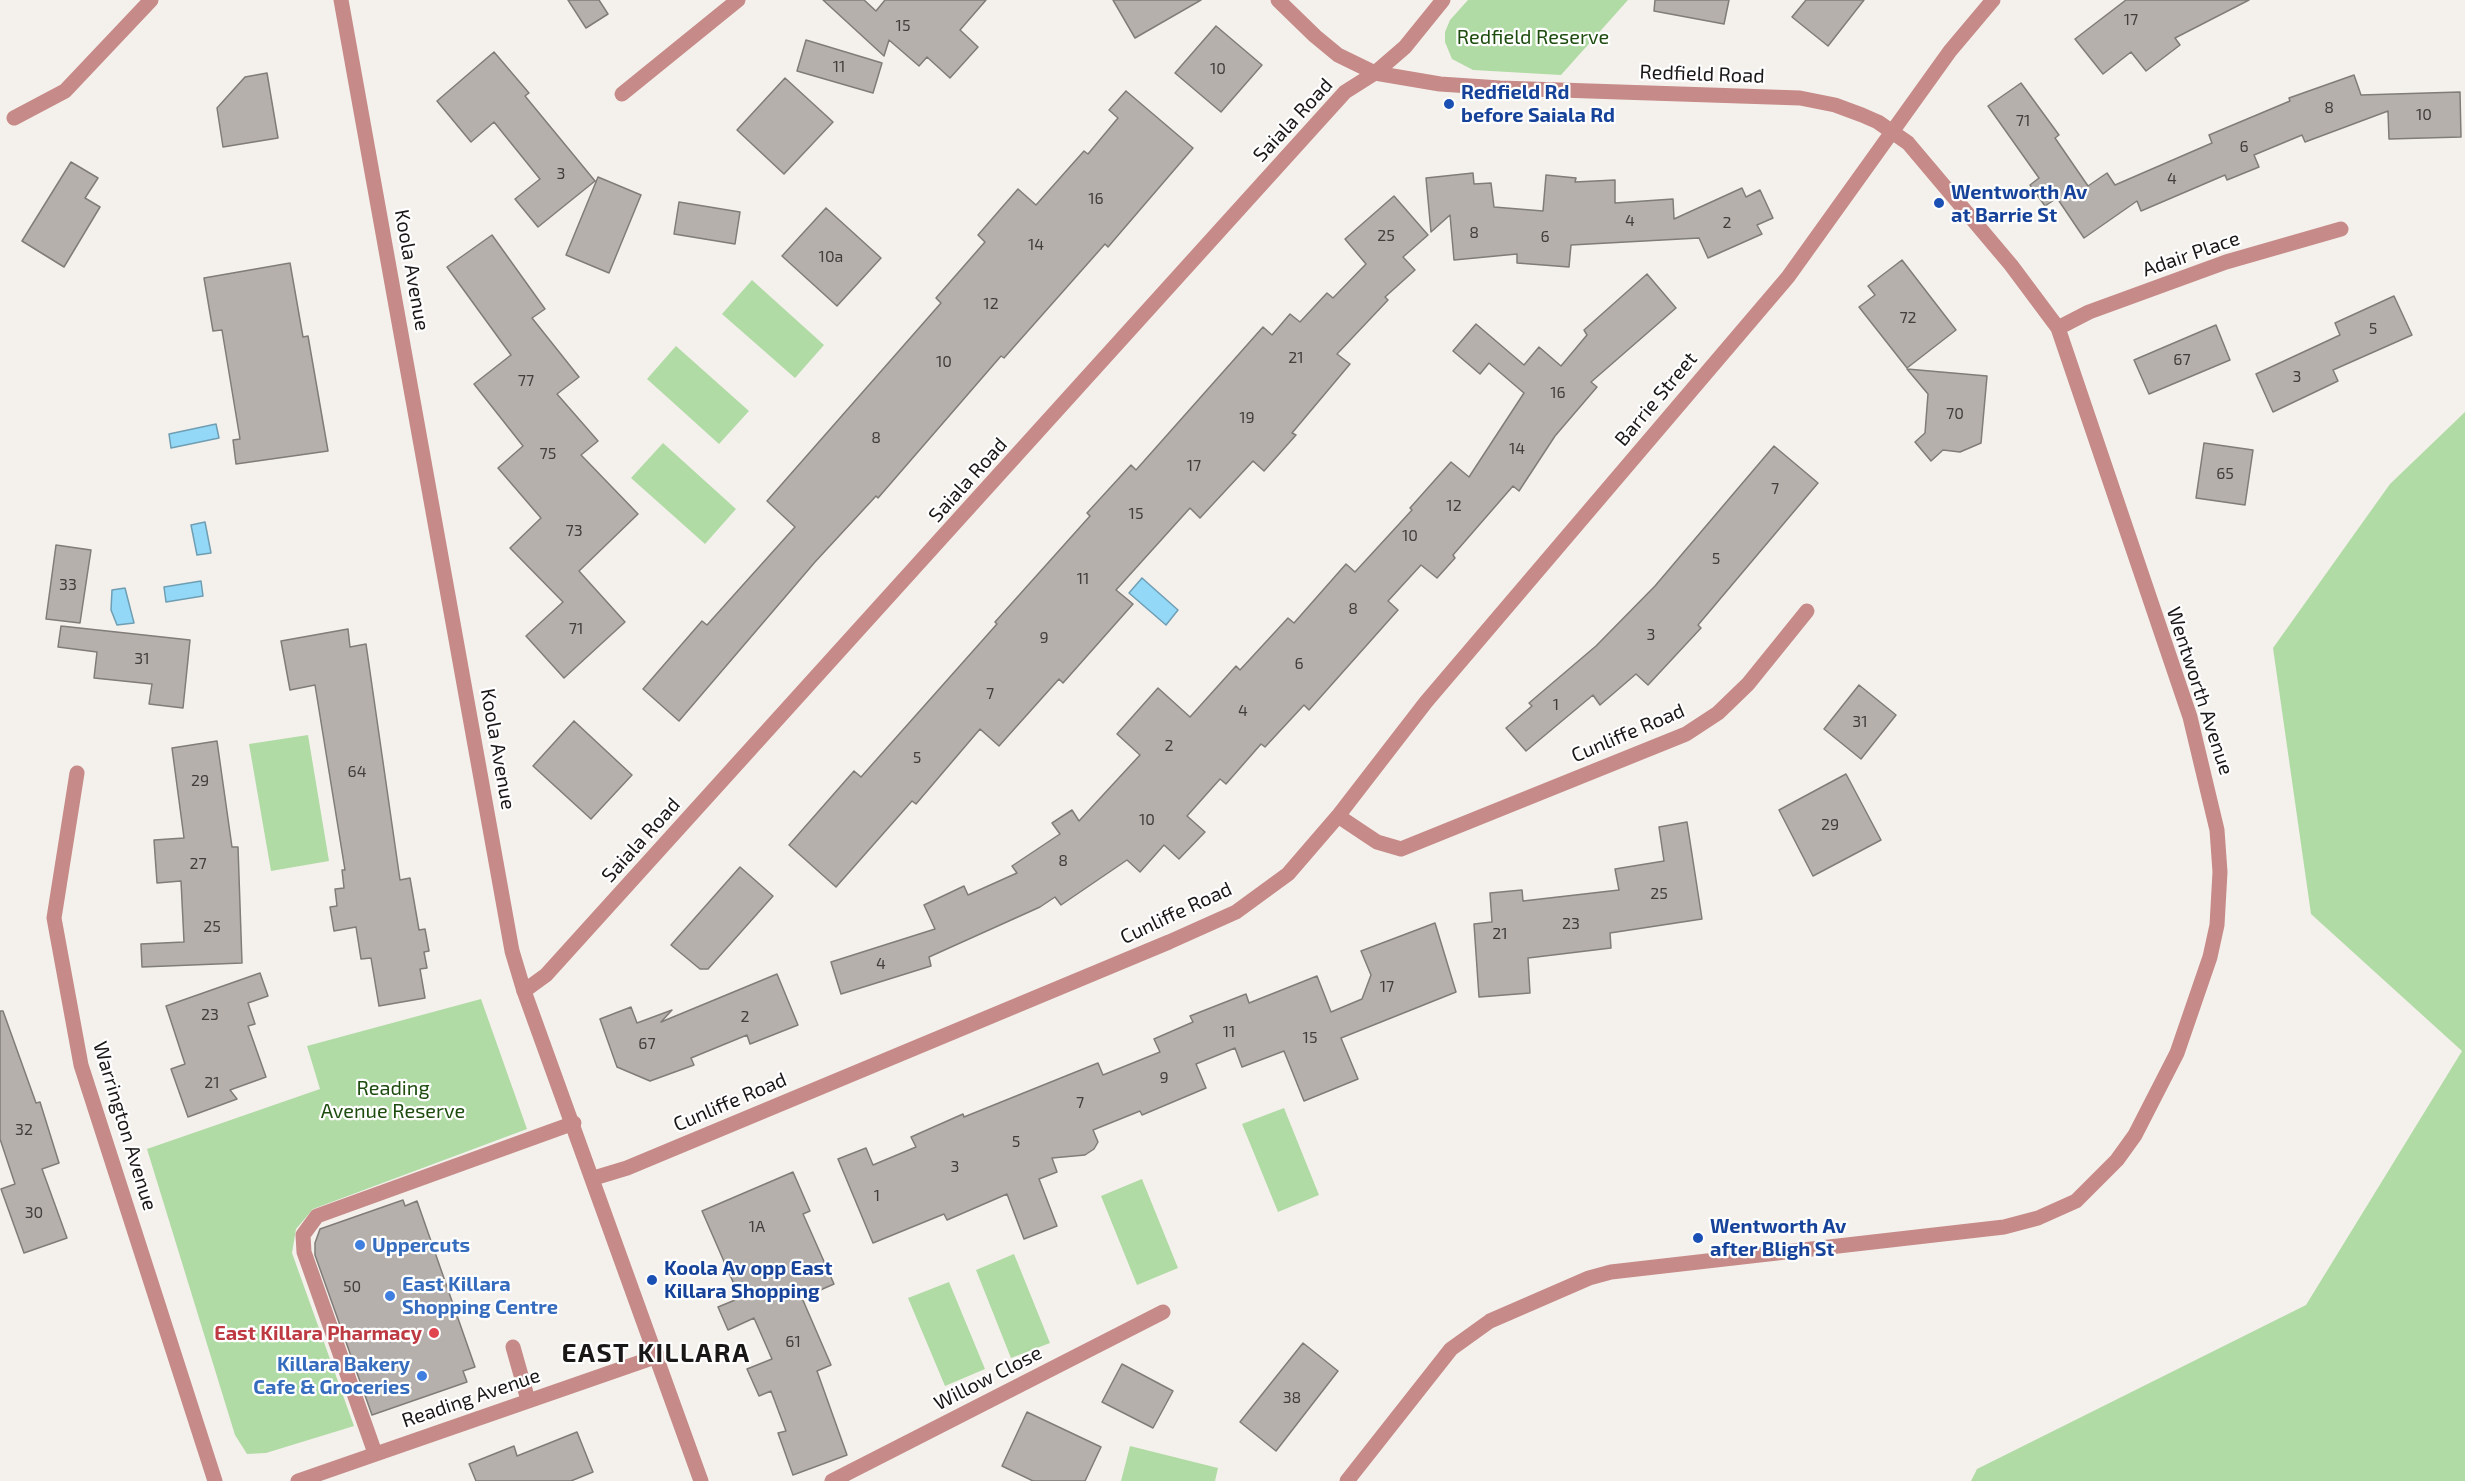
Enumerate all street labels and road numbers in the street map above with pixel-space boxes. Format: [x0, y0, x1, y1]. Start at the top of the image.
street label: Redfield Road [1639, 60, 1765, 88]
street label: Saiala Road [1248, 73, 1338, 167]
street label: Koola Avenue [390, 208, 434, 332]
street label: Adair Place [2139, 226, 2243, 282]
street label: Barrie Street [1610, 347, 1702, 451]
street label: Saiala Road [924, 433, 1012, 527]
street label: Wentworth Avenue [2162, 604, 2238, 778]
street label: Koola Avenue [476, 687, 520, 811]
street label: Cunliffe Road [1568, 698, 1688, 768]
street label: Saiala Road [597, 793, 685, 887]
street label: Cunliffe Road [1116, 877, 1236, 949]
street label: Warrington Avenue [88, 1039, 162, 1213]
street label: Cunliffe Road [670, 1067, 790, 1137]
street label: Willow Close [930, 1341, 1046, 1415]
street label: Reading Avenue [399, 1363, 543, 1433]

